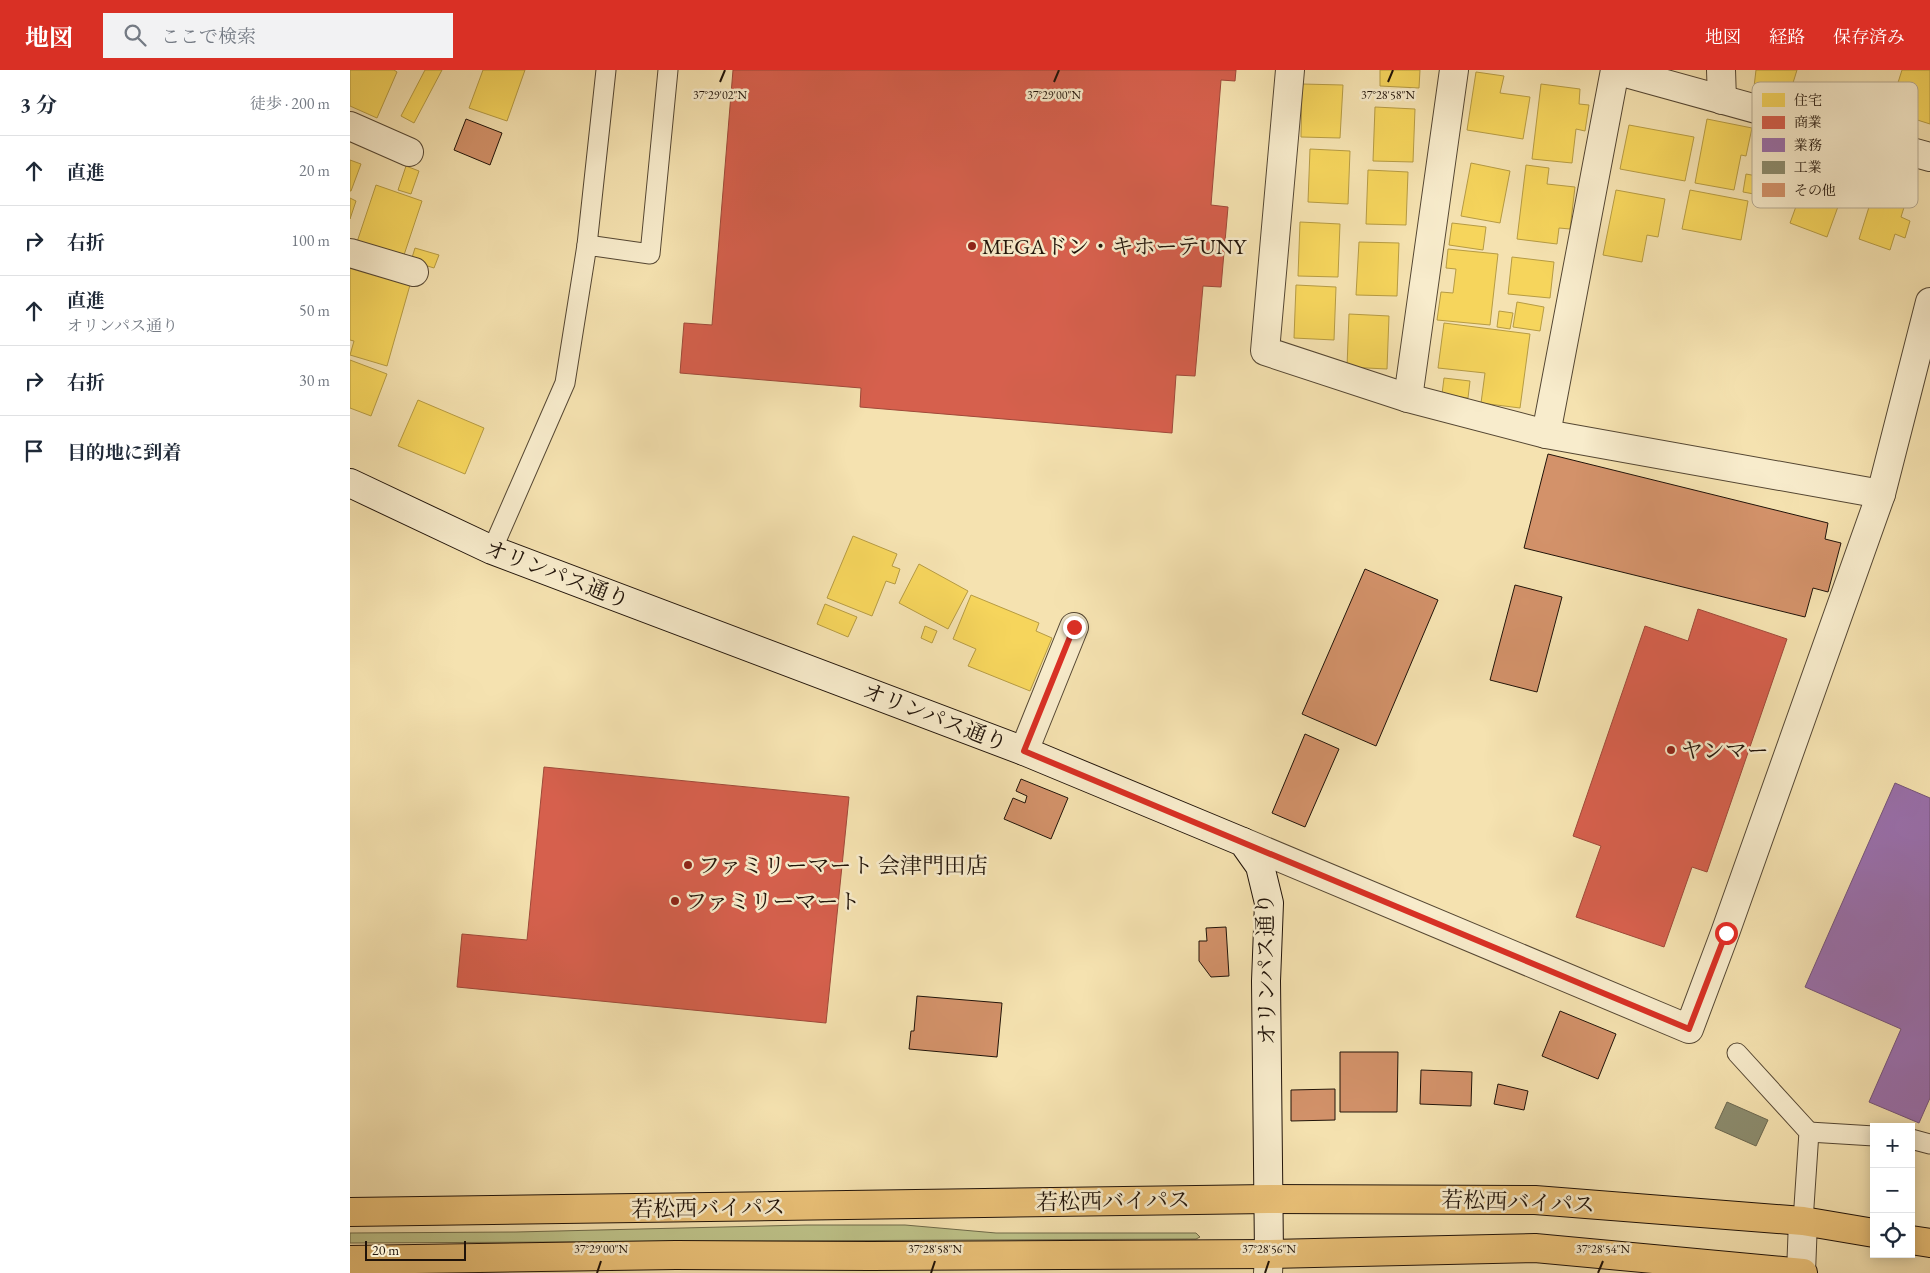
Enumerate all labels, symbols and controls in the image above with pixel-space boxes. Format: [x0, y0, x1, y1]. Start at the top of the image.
search box [103, 13, 453, 58]
icon: search [121, 21, 149, 49]
text: 地図 [25, 22, 73, 53]
text: ここで検索 [161, 24, 256, 49]
text: 地図 [1705, 25, 1741, 48]
text: 経路 [1769, 25, 1805, 48]
text: 保存済み [1833, 25, 1905, 48]
legend [1752, 82, 1918, 208]
text: 37°29'02"N [693, 87, 747, 103]
text: 37°29'00"N [1027, 87, 1081, 103]
text: 37°28'58"N [1361, 87, 1415, 103]
text: 3 分 [20, 91, 57, 118]
text: 住宅 [1794, 91, 1822, 109]
text: 徒歩 · 200 m [250, 93, 330, 114]
text: 商業 [1794, 113, 1822, 131]
text: 業務 [1794, 136, 1822, 154]
icon: ahead [20, 157, 48, 185]
text: 工業 [1794, 158, 1822, 176]
text: 直進 [67, 160, 105, 185]
text: 20 m [299, 160, 330, 181]
text: その他 [1794, 181, 1836, 199]
icon: right [20, 227, 48, 255]
text: 右折 [67, 230, 105, 255]
text: 100 m [291, 230, 330, 251]
place label: MEGAドン・キホーテUNY [982, 232, 1247, 261]
marker: MEGAドン・キホーテUNY [966, 240, 978, 252]
text: 直進 [67, 288, 105, 313]
icon: ahead [20, 297, 48, 325]
text: 50 m [299, 300, 330, 321]
text: オリンパス通り [67, 315, 178, 336]
icon: right [20, 367, 48, 395]
text: 右折 [67, 370, 105, 395]
text: 30 m [299, 370, 330, 391]
icon: arrive [20, 437, 48, 465]
text: 目的地に到着 [67, 440, 181, 465]
street label: オリンパス通り [481, 533, 633, 615]
route end [1063, 616, 1086, 639]
street label: オリンパス通り [859, 676, 1011, 758]
place label: ヤンマー [1681, 736, 1769, 765]
marker: ヤンマー [1665, 744, 1677, 756]
place label: ファミリーマート 会津門田店 [698, 851, 988, 880]
marker: ファミリーマート 会津門田店 [682, 859, 694, 871]
place label: ファミリーマート [685, 887, 861, 916]
street label: オリンパス通り [1250, 893, 1282, 1045]
marker: ファミリーマート [669, 895, 681, 907]
route start [1715, 922, 1738, 945]
map controls [1870, 1123, 1915, 1258]
button: + [1870, 1123, 1915, 1168]
button: − [1870, 1168, 1915, 1213]
street label: 若松西バイパス [1036, 1185, 1190, 1217]
street label: 若松西バイパス [1441, 1185, 1595, 1219]
street label: 若松西バイパス [631, 1192, 785, 1224]
button: locate [1870, 1213, 1915, 1258]
scale bar [365, 1238, 466, 1261]
text: 20 m [372, 1241, 399, 1259]
text: 37°29'00"N [574, 1241, 628, 1257]
text: 37°28'58"N [908, 1241, 962, 1257]
text: 37°28'56"N [1242, 1241, 1296, 1257]
text: 37°28'54"N [1576, 1241, 1630, 1257]

